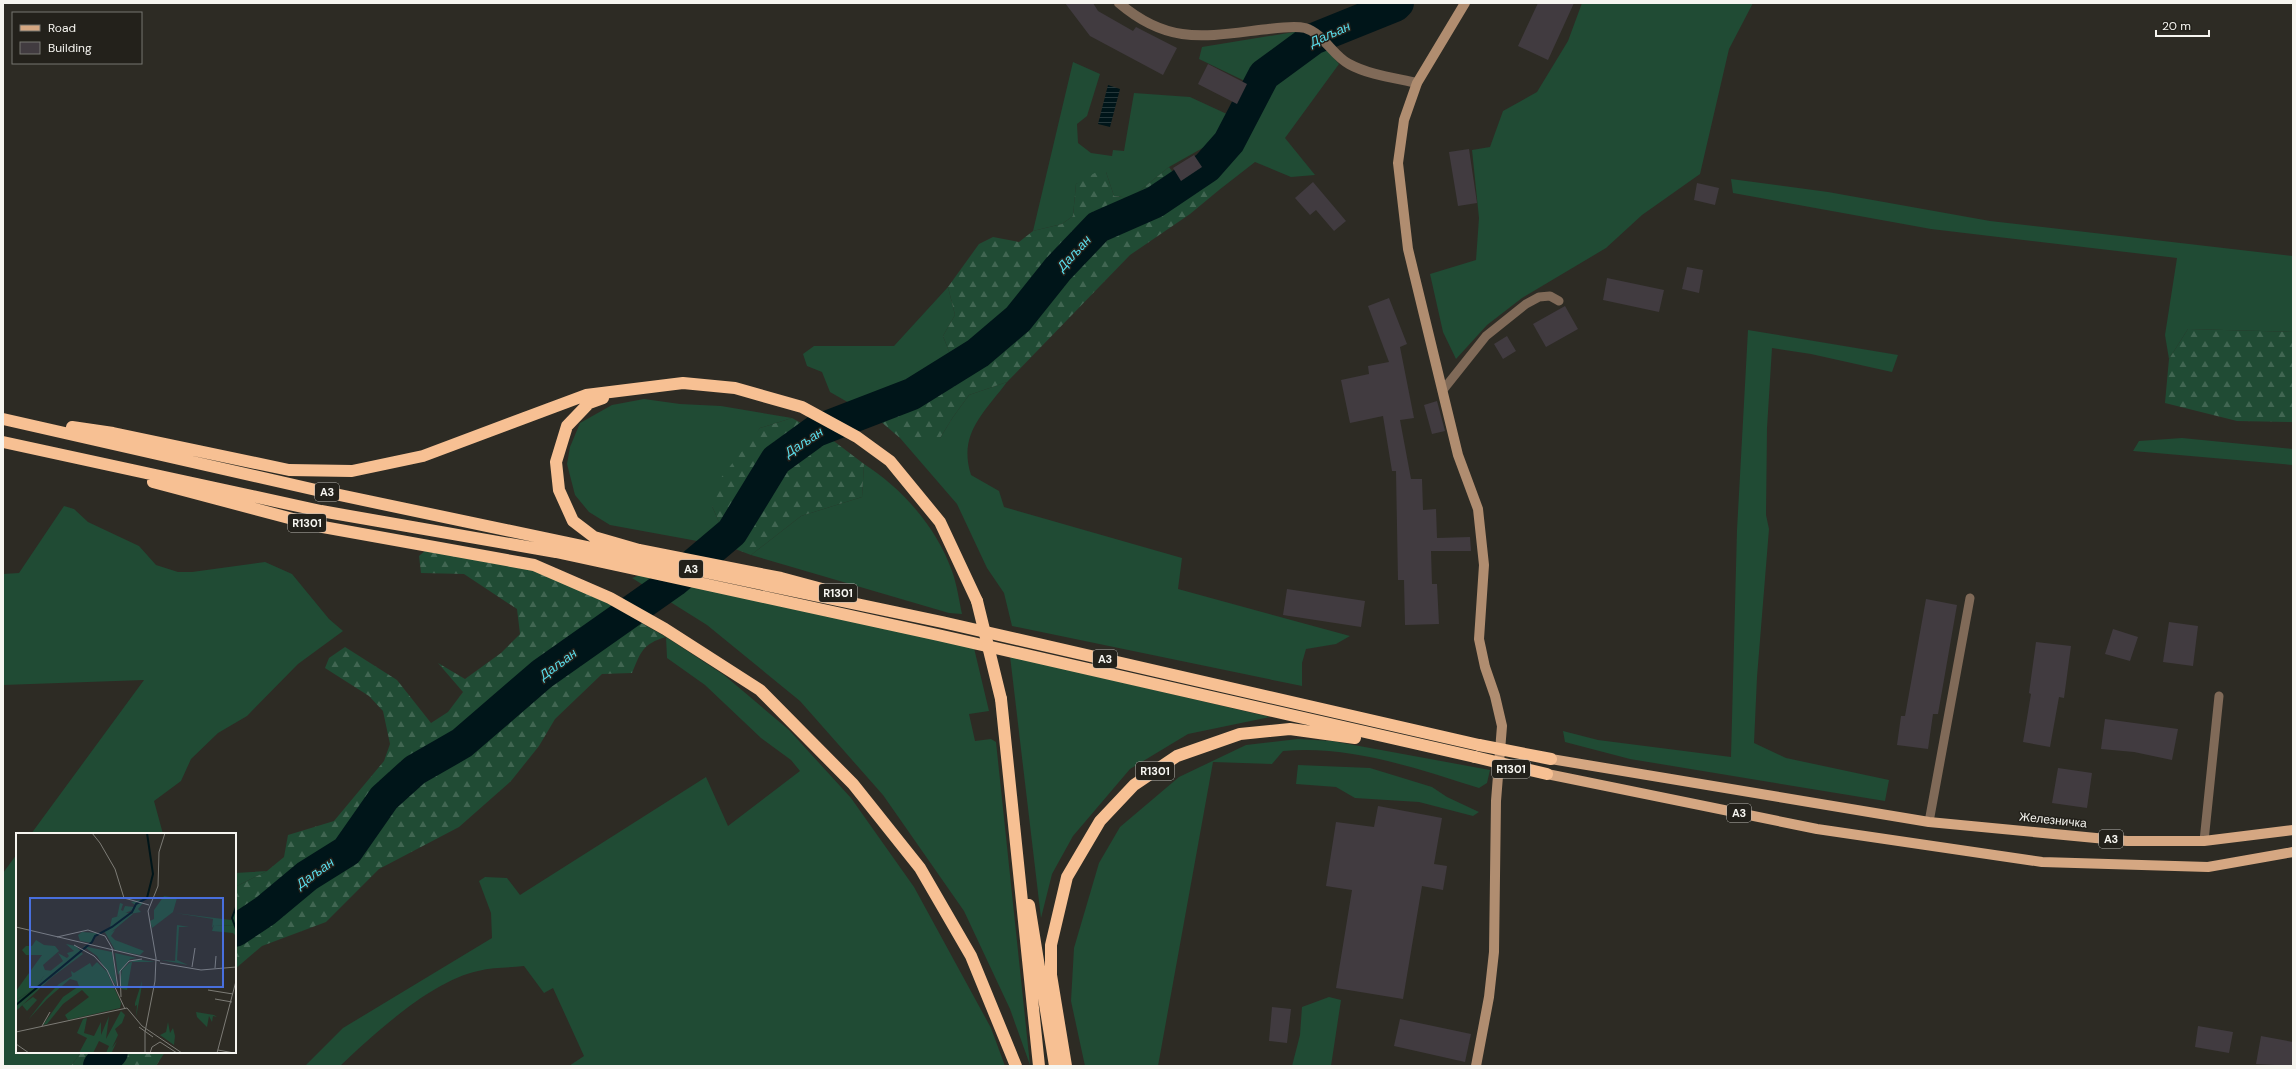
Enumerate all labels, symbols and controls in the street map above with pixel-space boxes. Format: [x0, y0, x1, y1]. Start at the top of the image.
legend [12, 12, 142, 64]
scale bar [2156, 12, 2209, 38]
water label: Даљан [1305, 18, 1353, 51]
text: 20 m [2162, 18, 2191, 34]
text: Road [48, 20, 76, 36]
text: Building [48, 40, 92, 56]
water label: Даљан [1052, 232, 1095, 276]
water label: Даљан [780, 423, 826, 462]
road number: A3 [315, 483, 339, 501]
road number: R1301 [288, 514, 326, 532]
road number: A3 [679, 560, 703, 578]
road number: R1301 [819, 584, 857, 602]
water label: Даљан [534, 645, 580, 685]
road number: A3 [1093, 650, 1117, 668]
road number: R1301 [1492, 760, 1530, 778]
road number: R1301 [1136, 762, 1174, 780]
road number: A3 [1727, 804, 1751, 822]
street label: Железничка [2018, 808, 2088, 832]
road number: A3 [2099, 830, 2123, 848]
inset map [16, 833, 236, 1053]
water label: Даљан [291, 854, 337, 893]

